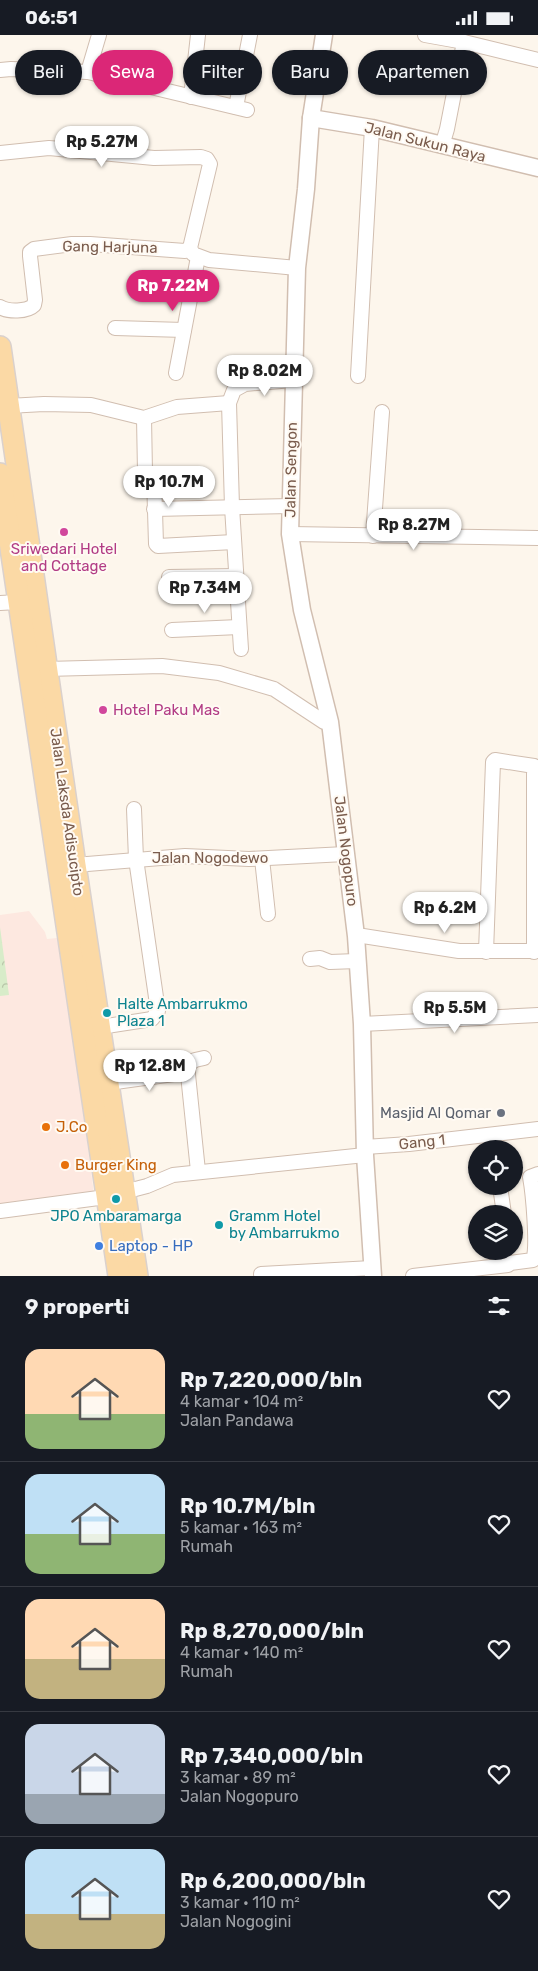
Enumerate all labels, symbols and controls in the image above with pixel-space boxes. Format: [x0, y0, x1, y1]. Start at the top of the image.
text: 06:51 [25, 6, 77, 29]
chip: Beli [15, 50, 82, 95]
chip: Sewa [92, 50, 173, 95]
chip: Filter [183, 50, 262, 95]
chip: Baru [272, 50, 348, 95]
chip: Apartemen [358, 50, 487, 95]
street label: Jalan Sukun Raya [362, 118, 488, 166]
pin: Rp 5.27M [50, 125, 154, 168]
text: Rp 5.27M [66, 132, 138, 151]
street label: Gang Harjuna [62, 237, 158, 257]
pin: Rp 7.22M [121, 269, 225, 312]
text: Rp 7.22M [137, 276, 209, 295]
pin: Rp 8.02M [213, 355, 317, 397]
text: Rp 8.02M [228, 361, 302, 380]
street label: Jalan Sengon [281, 422, 301, 518]
pin: Rp 10.7M [117, 465, 221, 508]
text: Rp 10.7M [134, 472, 204, 491]
pin: Rp 8.27M [362, 509, 466, 551]
text: Rp 8.27M [378, 515, 450, 534]
marker: Sriwedari Hotel and Cottage [58, 526, 70, 538]
place label: Sriwedari Hotel and Cottage [11, 540, 117, 575]
pin: Rp 7.34M [153, 571, 257, 614]
text: Rp 7.34M [169, 578, 241, 597]
place label: Hotel Paku Mas [113, 701, 220, 719]
marker: Hotel Paku Mas [97, 704, 109, 716]
street label: Jalan Laksda Adisucipto [46, 727, 88, 897]
street label: Jalan Nogopuro [330, 795, 362, 907]
street label: Jalan Nogodewo [152, 849, 268, 867]
pin: Rp 6.2M [399, 891, 491, 934]
text: Rp 6.2M [413, 898, 477, 917]
pin: Rp 5.5M [409, 991, 501, 1034]
place label: Halte Ambarrukmo Plaza 1 [117, 995, 248, 1030]
text: Rp 5.5M [424, 998, 486, 1017]
marker: Halte Ambarrukmo Plaza 1 [101, 1007, 113, 1019]
pin: Rp 12.8M [98, 1049, 202, 1092]
text: Rp 12.8M [114, 1056, 186, 1075]
place label: Masjid Al Qomar [380, 1104, 491, 1122]
marker: Masjid Al Qomar [495, 1107, 507, 1119]
place label: J.Co [56, 1118, 87, 1136]
marker: J.Co [40, 1121, 52, 1133]
street label: Gang 1 [398, 1131, 446, 1153]
map controls [468, 1140, 523, 1260]
button: locate [468, 1140, 523, 1195]
place label: Burger King [75, 1156, 157, 1174]
marker: Burger King [59, 1159, 71, 1171]
marker: JPO Ambaramarga [110, 1193, 122, 1205]
button: layers [468, 1205, 523, 1260]
place label: JPO Ambaramarga [50, 1207, 182, 1225]
place label: Gramm Hotel by Ambarrukmo [229, 1207, 340, 1242]
marker: Gramm Hotel by Ambarrukmo [213, 1219, 225, 1231]
place label: Laptop - HP [109, 1237, 193, 1255]
marker: Laptop - HP [93, 1240, 105, 1252]
icon: filters [485, 1292, 513, 1320]
text: 9 properti [25, 1294, 130, 1319]
text: Rp 7,220,000/bln [180, 1367, 362, 1392]
icon: home [65, 1369, 125, 1429]
icon: heart [485, 1385, 513, 1413]
text: 4 kamar · 104 m² [180, 1392, 303, 1411]
text: Jalan Pandawa [180, 1411, 294, 1430]
text: Rp 10.7M/bln [180, 1493, 316, 1518]
icon: home [65, 1494, 125, 1554]
icon: heart [485, 1510, 513, 1538]
text: 5 kamar · 163 m² [180, 1518, 302, 1537]
text: Rumah [180, 1537, 233, 1556]
text: Rp 8,270,000/bln [180, 1618, 364, 1643]
icon: home [65, 1619, 125, 1679]
icon: heart [485, 1635, 513, 1663]
text: 4 kamar · 140 m² [180, 1643, 303, 1662]
text: Rumah [180, 1662, 233, 1681]
text: Rp 7,340,000/bln [180, 1743, 363, 1768]
icon: home [65, 1744, 125, 1804]
icon: heart [485, 1760, 513, 1788]
text: 3 kamar · 89 m² [180, 1768, 296, 1787]
text: Jalan Nogopuro [180, 1787, 299, 1806]
text: Rp 6,200,000/bln [180, 1868, 366, 1893]
icon: home [65, 1869, 125, 1929]
icon: heart [485, 1885, 513, 1913]
text: 3 kamar · 110 m² [180, 1893, 300, 1912]
text: Jalan Nogogini [180, 1912, 291, 1931]

